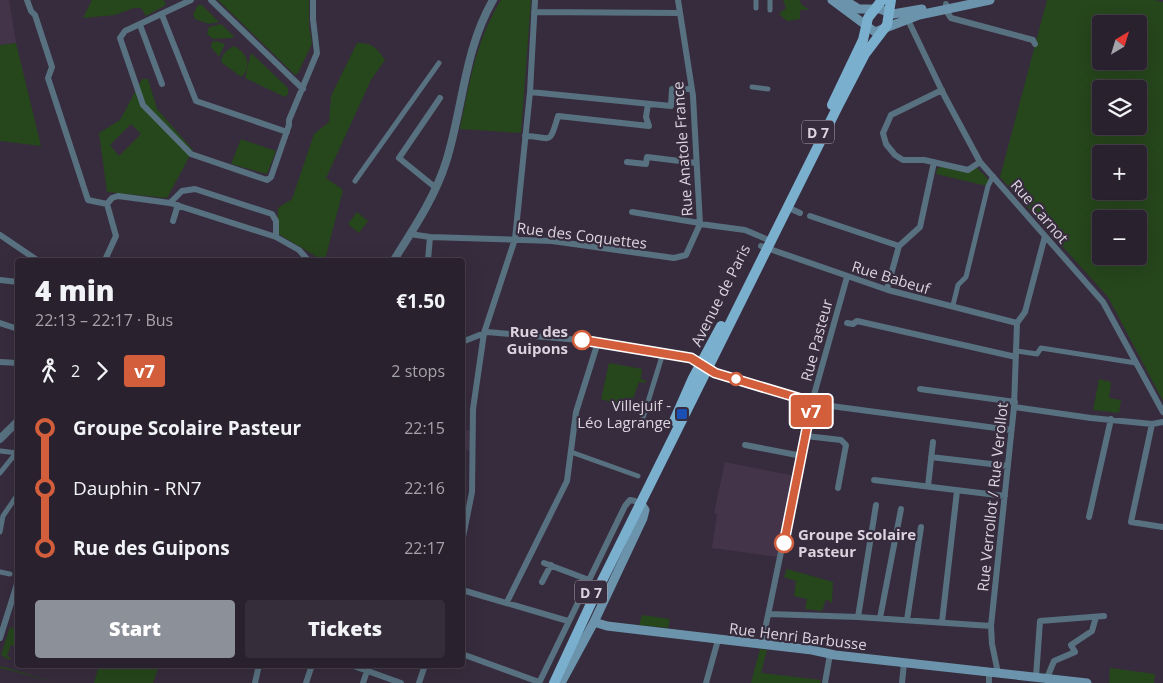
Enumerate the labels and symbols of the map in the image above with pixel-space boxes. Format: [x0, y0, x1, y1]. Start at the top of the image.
north arrow [1092, 15, 1148, 70]
street label: Rue Anatole France [667, 81, 697, 217]
road number: D 7 [802, 120, 834, 144]
street label: Rue Carnot [1007, 175, 1073, 247]
street label: Rue des Coquettes [516, 217, 648, 253]
street label: Avenue de Paris [686, 241, 754, 349]
street label: Rue Babeuf [850, 256, 933, 299]
street label: Rue Pasteur [795, 297, 837, 383]
place label: Rue des Guipons [507, 321, 568, 358]
marker: Rue des Guipons [572, 330, 592, 350]
unlabelled marker [729, 372, 743, 386]
place label: Villejuif - Léo Lagrange [577, 395, 671, 432]
line badge: v7 [788, 395, 834, 427]
street label: Rue Verrollot / Rue Verollot [972, 402, 1012, 592]
marker: Villejuif - Léo Lagrange [675, 407, 689, 421]
place label: Groupe Scolaire Pasteur [798, 524, 916, 561]
marker: Groupe Scolaire Pasteur [774, 533, 794, 553]
road number: D 7 [575, 580, 607, 604]
street label: Rue Henri Barbusse [728, 618, 868, 654]

